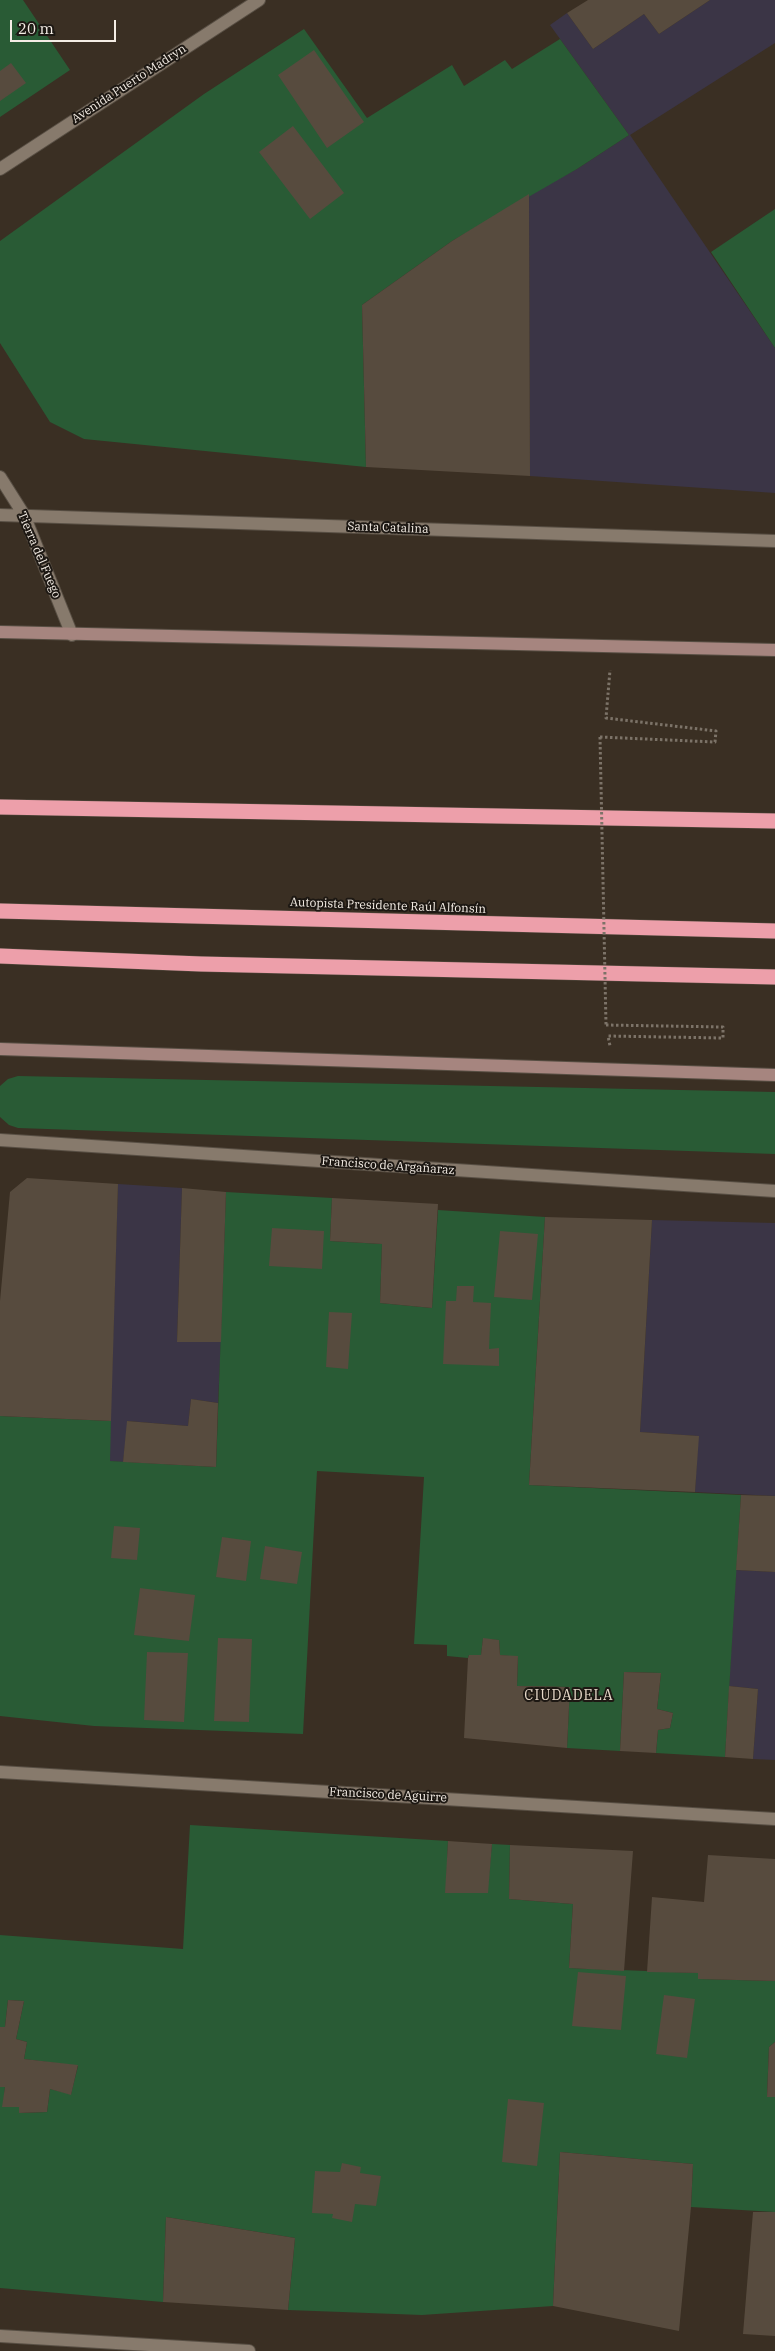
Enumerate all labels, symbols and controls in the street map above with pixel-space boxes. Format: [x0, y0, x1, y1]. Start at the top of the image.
scale bar [12, 10, 119, 42]
text: 20 m [18, 19, 54, 38]
street label: Avenida Puerto Madryn [69, 42, 189, 126]
street label: Tierra del Fuego [14, 510, 64, 600]
street label: Santa Catalina [347, 519, 429, 537]
street label: Autopista Presidente Raúl Alfonsín [290, 895, 486, 917]
street label: Francisco de Argañaraz [321, 1154, 455, 1178]
district label: CIUDADELA [523, 1688, 615, 1704]
street label: Francisco de Aguirre [329, 1785, 447, 1805]

